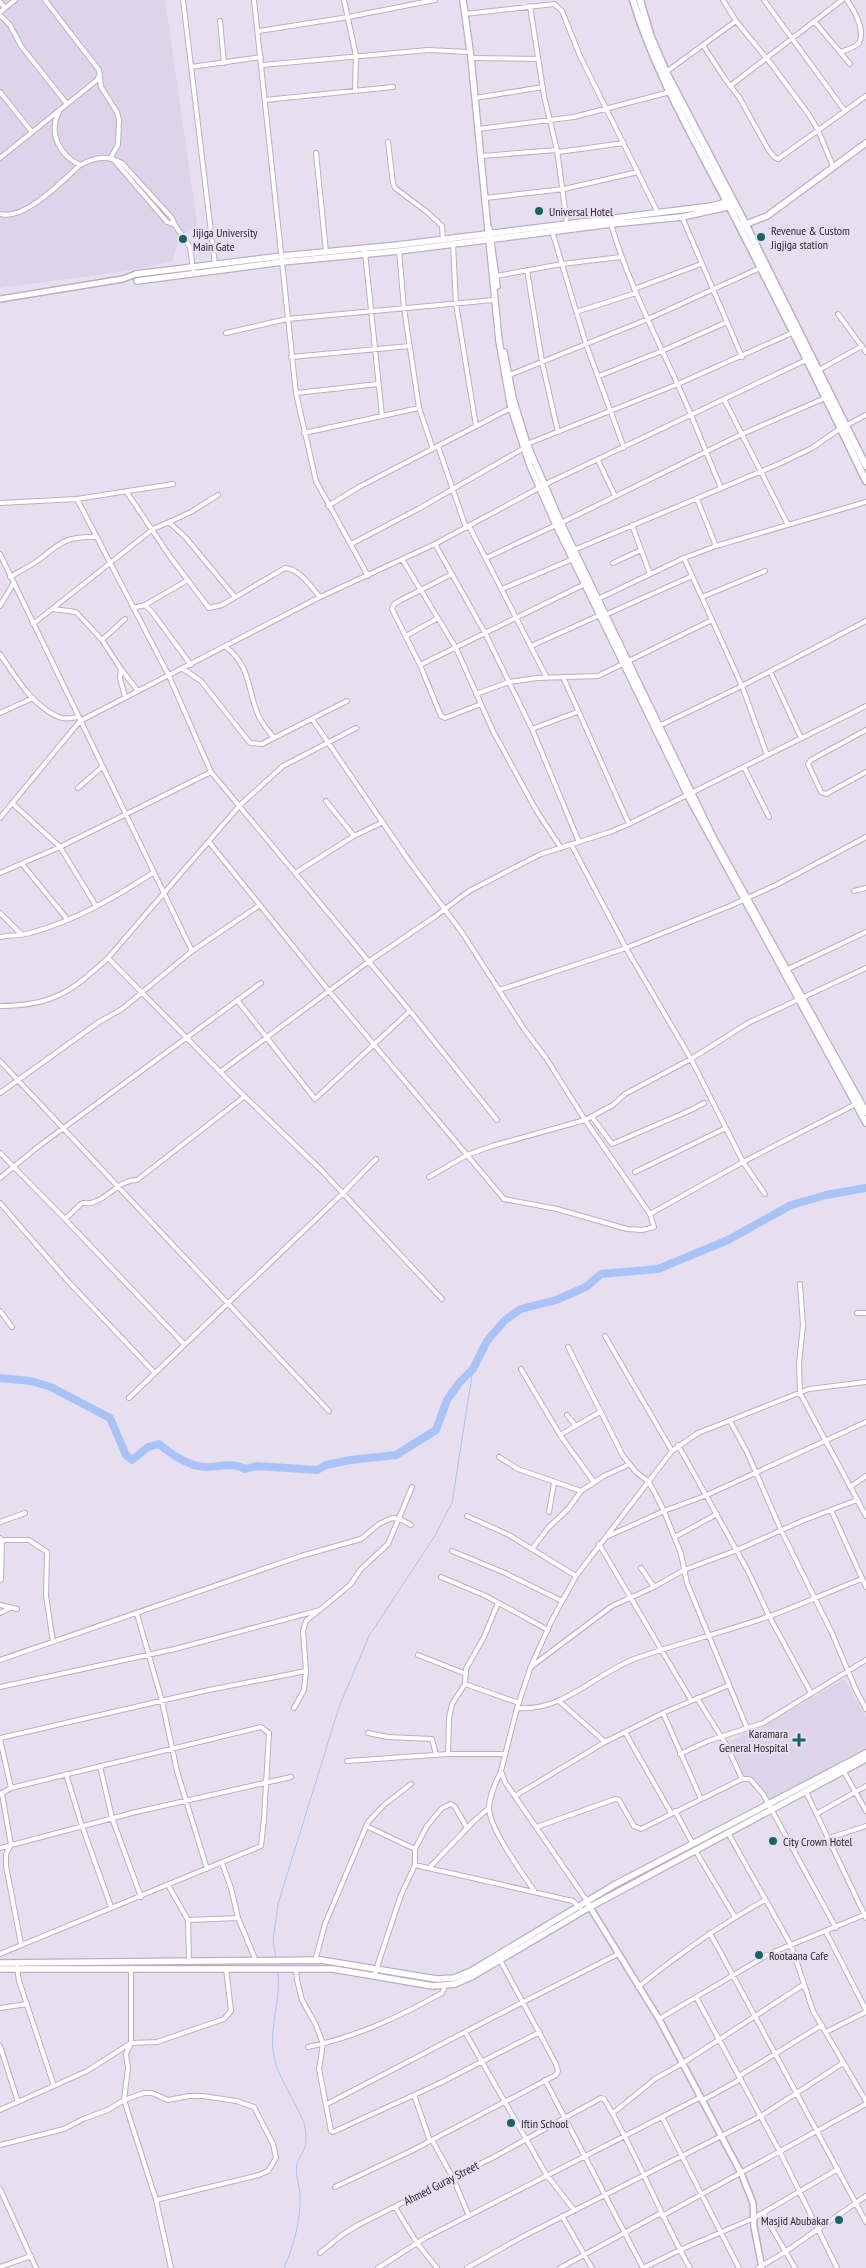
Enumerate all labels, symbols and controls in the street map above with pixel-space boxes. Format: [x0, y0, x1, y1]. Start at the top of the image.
place label: Universal Hotel [549, 204, 613, 219]
marker: Universal Hotel [533, 205, 545, 217]
place label: Revenue & Custom Jigjiga station [770, 223, 850, 252]
place label: Jijiga University Main Gate [192, 225, 258, 254]
marker: Revenue & Custom Jigjiga station [755, 231, 767, 243]
marker: Jijiga University Main Gate [177, 233, 189, 245]
place label: Karamara General Hospital [719, 1726, 788, 1755]
marker: Karamara General Hospital [792, 1733, 806, 1747]
place label: City Crown Hotel [783, 1834, 852, 1849]
marker: City Crown Hotel [767, 1835, 779, 1847]
place label: Rootaana Cafe [769, 1948, 828, 1963]
marker: Rootaana Cafe [753, 1949, 765, 1961]
place label: Iftin School [521, 2116, 569, 2131]
marker: Iftin School [505, 2117, 517, 2129]
street label: Ahmed Guray Street [401, 2157, 482, 2208]
place label: Masjid Abubakar [761, 2213, 830, 2228]
marker: Masjid Abubakar [833, 2214, 845, 2226]

